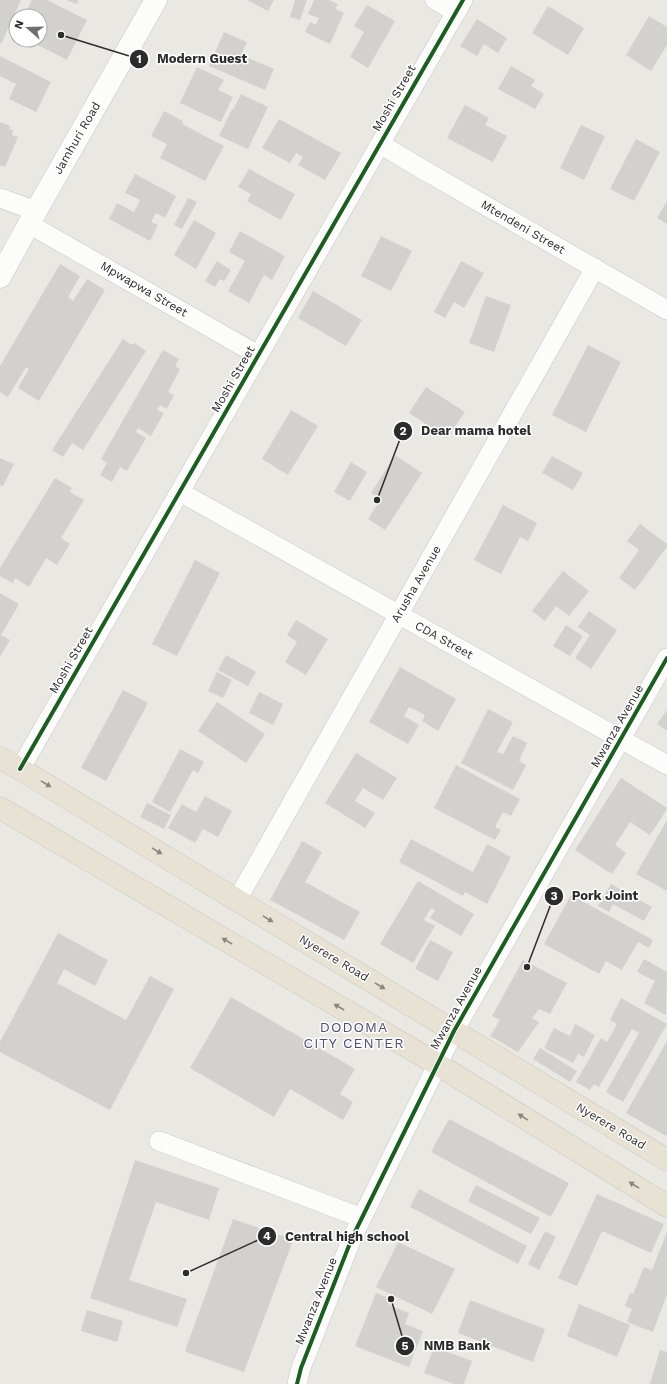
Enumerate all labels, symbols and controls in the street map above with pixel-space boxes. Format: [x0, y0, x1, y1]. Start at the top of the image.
north arrow [8, 8, 48, 48]
text: N [12, 19, 27, 31]
callout: Modern Guest [129, 46, 255, 71]
text: Modern Guest [157, 51, 247, 66]
text: 1 [136, 52, 142, 66]
street label: Moshi Street [369, 62, 419, 134]
street label: Jamhuri Road [51, 99, 103, 177]
street label: Mtendeni Street [478, 197, 568, 257]
street label: Mpwapwa Street [98, 258, 190, 320]
street label: Moshi Street [208, 343, 258, 415]
callout: Dear mama hotel [393, 418, 539, 443]
text: Dear mama hotel [421, 423, 532, 438]
text: 2 [399, 424, 407, 438]
street label: Arusha Avenue [388, 543, 444, 625]
street label: CDA Street [412, 618, 476, 662]
street label: Moshi Street [46, 624, 96, 696]
street label: Mwanza Avenue [588, 682, 646, 770]
one-way arrow [40, 781, 52, 788]
one-way arrow [151, 848, 163, 855]
callout: Pork Joint [544, 883, 646, 908]
text: Pork Joint [572, 888, 639, 903]
text: 3 [550, 889, 558, 903]
one-way arrow [263, 915, 274, 922]
street label: Nyerere Road [297, 932, 371, 984]
one-way arrow [221, 938, 233, 945]
street label: Mwanza Avenue [427, 964, 485, 1052]
one-way arrow [375, 982, 385, 990]
one-way arrow [333, 1004, 345, 1011]
district label: DODOMA CITY CENTER [304, 1019, 404, 1051]
street label: Nyerere Road [574, 1100, 648, 1152]
one-way arrow [518, 1113, 528, 1121]
one-way arrow [628, 1182, 640, 1189]
callout: Central high school [257, 1224, 417, 1249]
text: 4 [263, 1229, 271, 1243]
text: Central high school [285, 1229, 410, 1244]
street label: Mwanza Avenue [292, 1255, 340, 1347]
callout: NMB Bank [395, 1333, 498, 1358]
text: NMB Bank [424, 1338, 491, 1353]
text: 5 [402, 1339, 409, 1353]

